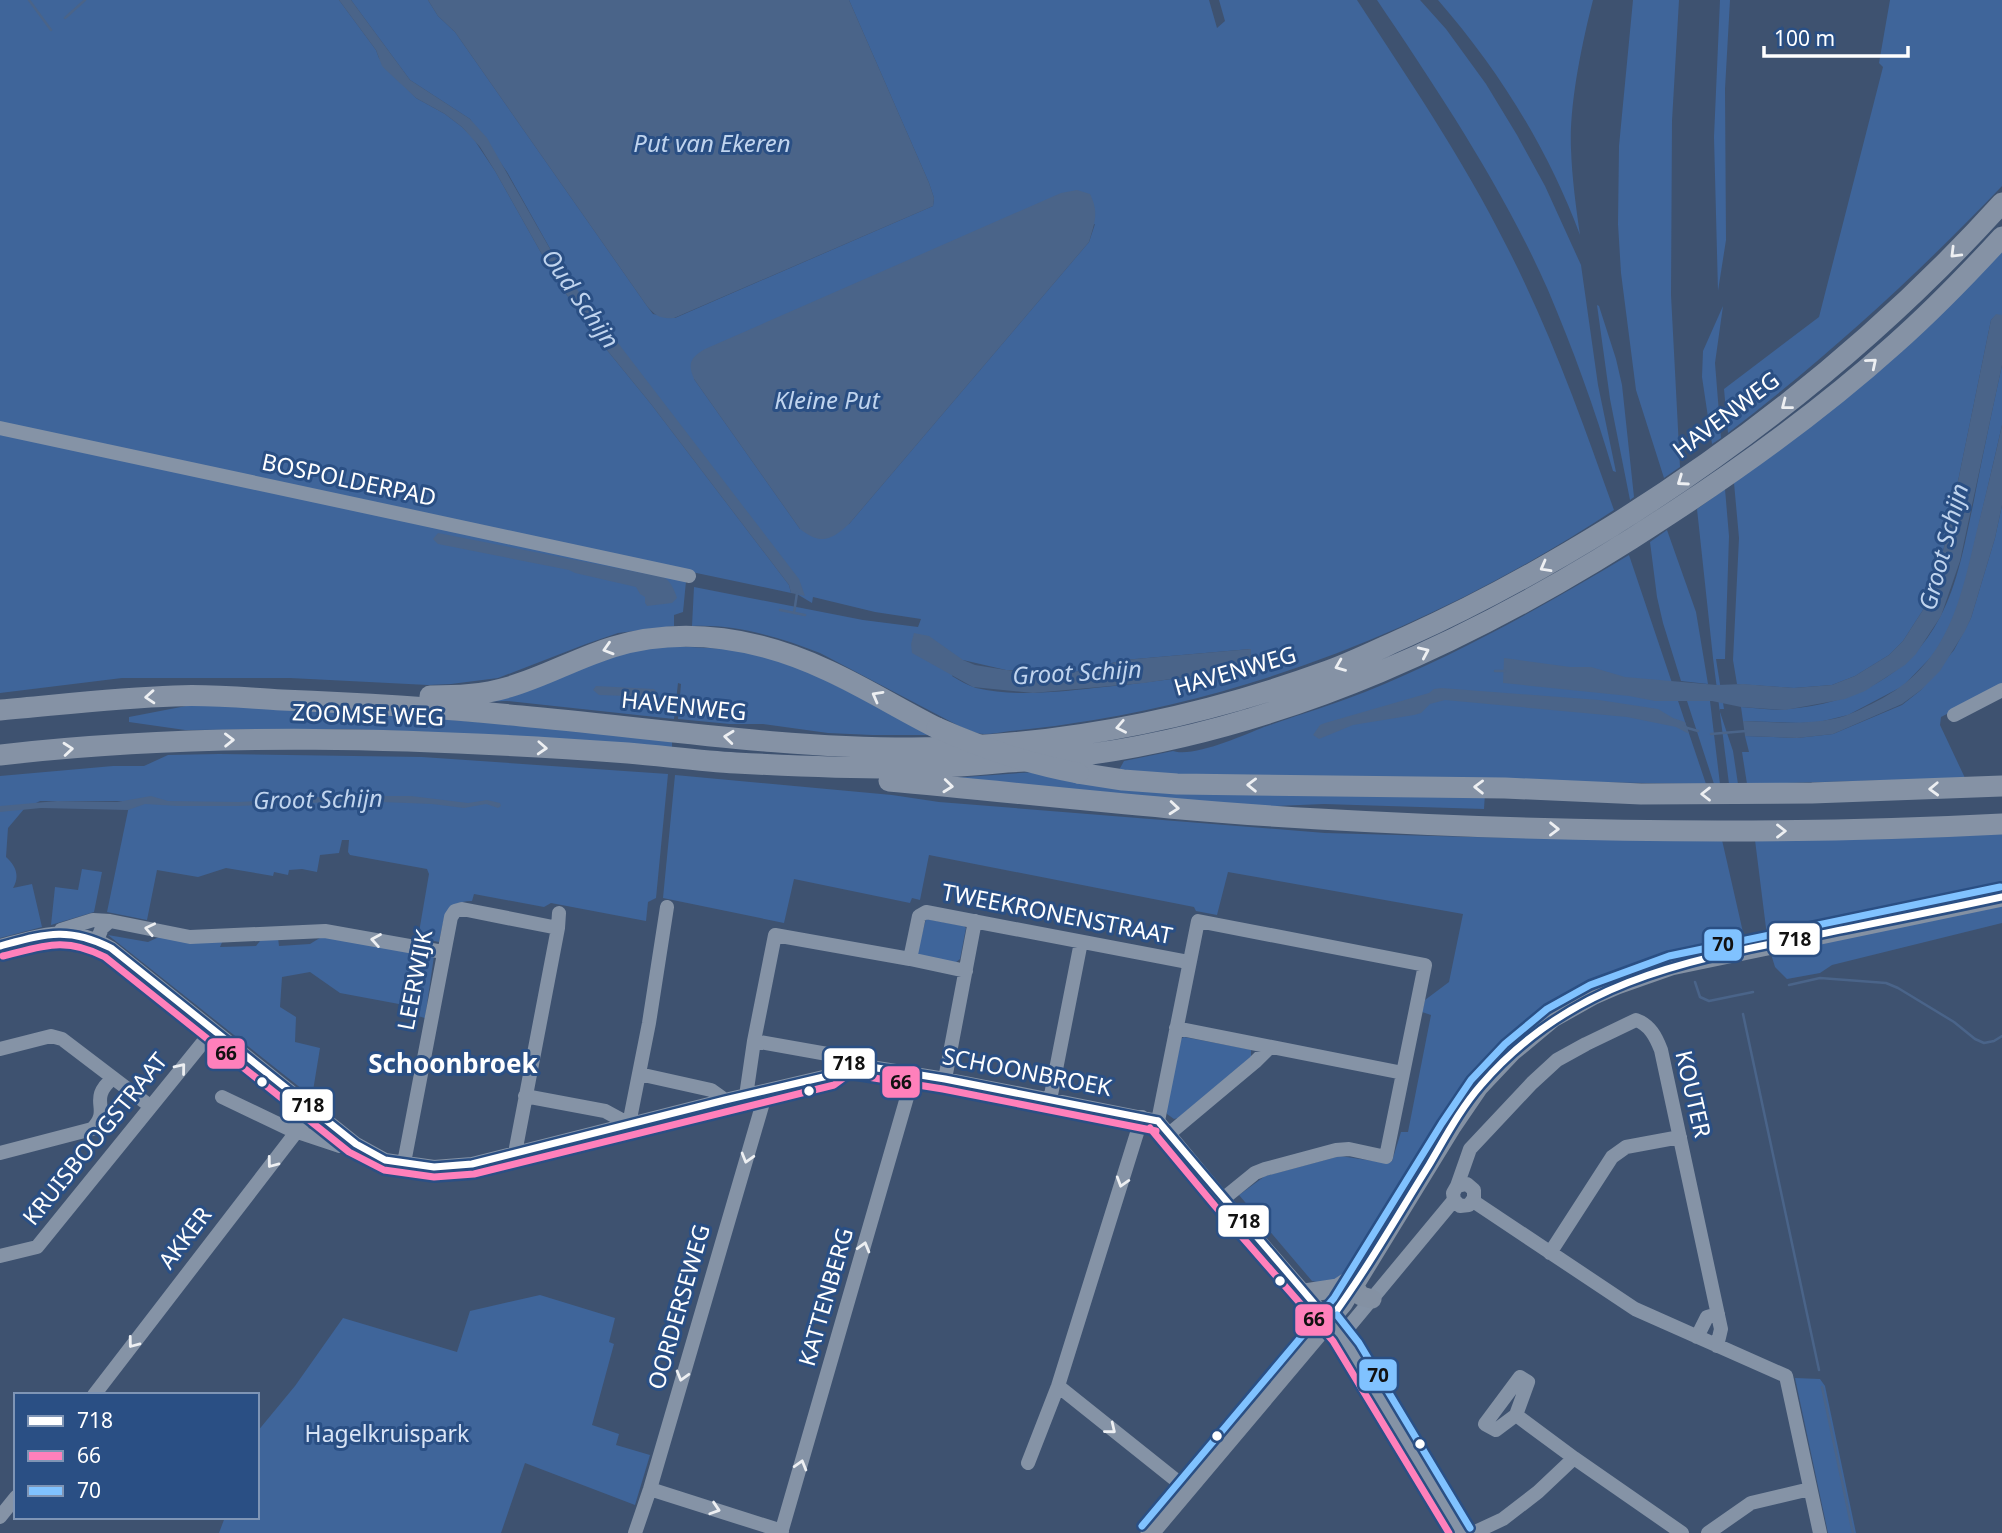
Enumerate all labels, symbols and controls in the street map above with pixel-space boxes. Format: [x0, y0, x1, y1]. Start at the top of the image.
scale bar [1764, 14, 1908, 58]
text: 100 m [1774, 24, 1835, 52]
water label: Put van Ekeren [633, 126, 791, 159]
water label: Oud Schijn [535, 242, 628, 355]
one-way arrow [1950, 244, 1963, 257]
one-way arrow [1863, 359, 1876, 371]
street label: HAVENWEG [1666, 364, 1785, 465]
water label: Kleine Put [774, 383, 881, 416]
one-way arrow [1781, 396, 1793, 409]
street label: BOSPOLDERPAD [259, 445, 439, 513]
one-way arrow [1677, 473, 1690, 485]
water label: Groot Schijn [1910, 480, 1975, 614]
one-way arrow [1539, 559, 1552, 572]
street label: HAVENWEG [1170, 637, 1300, 703]
one-way arrow [602, 641, 614, 655]
one-way arrow [1417, 646, 1430, 660]
water label: Groot Schijn [1011, 652, 1143, 691]
one-way arrow [1335, 658, 1347, 672]
street label: HAVENWEG [620, 683, 748, 727]
one-way arrow [144, 689, 155, 704]
one-way arrow [872, 691, 884, 704]
street label: ZOOMSE WEG [292, 695, 445, 733]
one-way arrow [1115, 719, 1127, 734]
one-way arrow [724, 730, 735, 745]
one-way arrow [224, 732, 235, 747]
one-way arrow [537, 741, 548, 756]
one-way arrow [63, 742, 74, 757]
one-way arrow [942, 778, 953, 793]
one-way arrow [1246, 778, 1257, 793]
one-way arrow [1473, 779, 1484, 795]
water label: Groot Schijn [253, 781, 383, 816]
one-way arrow [1928, 782, 1939, 797]
one-way arrow [1701, 786, 1711, 802]
one-way arrow [1169, 800, 1180, 815]
one-way arrow [1549, 821, 1560, 837]
one-way arrow [1777, 823, 1787, 839]
street label: TWEEKRONENSTRAAT [939, 875, 1175, 951]
one-way arrow [144, 922, 156, 937]
line badge: 718 [1768, 922, 1821, 956]
street label: LEERWIJK [389, 926, 440, 1033]
text: 718 [1779, 926, 1811, 952]
line badge: 70 [1703, 928, 1743, 962]
text: 70 [1712, 931, 1734, 957]
one-way arrow [370, 933, 382, 948]
line badge: 66 [206, 1037, 246, 1070]
street label: SCHOONBROEK [940, 1039, 1115, 1103]
text: 66 [215, 1040, 237, 1066]
street label: KRUISBOOGSTRAAT [15, 1045, 174, 1231]
district label: Schoonbroek [368, 1045, 539, 1081]
line badge: 718 [823, 1047, 876, 1080]
street label: KOUTER [1668, 1047, 1720, 1140]
text: 718 [833, 1050, 865, 1076]
one-way arrow [173, 1063, 186, 1076]
line badge: 66 [881, 1065, 921, 1099]
text: 66 [890, 1069, 912, 1095]
unlabelled marker [255, 1075, 269, 1089]
unlabelled marker [802, 1084, 816, 1098]
line badge: 718 [281, 1088, 334, 1122]
text: 718 [292, 1092, 324, 1118]
one-way arrow [740, 1152, 755, 1164]
one-way arrow [267, 1155, 280, 1167]
one-way arrow [1115, 1176, 1130, 1188]
street label: AKKER [150, 1200, 218, 1275]
line badge: 718 [1217, 1204, 1270, 1238]
text: 718 [1228, 1208, 1260, 1234]
street label: OORDERSEWEG [639, 1220, 717, 1393]
street label: KATTENBERG [790, 1224, 860, 1370]
one-way arrow [855, 1241, 870, 1253]
unlabelled marker [1273, 1274, 1287, 1288]
line badge: 66 [1294, 1303, 1334, 1337]
text: 66 [1303, 1306, 1325, 1332]
one-way arrow [129, 1335, 142, 1348]
line badge: 70 [1358, 1358, 1398, 1392]
text: 70 [1367, 1362, 1389, 1388]
one-way arrow [676, 1370, 691, 1382]
legend [14, 1393, 259, 1519]
text: 718 [77, 1406, 113, 1434]
park label: Hagelkruispark [305, 1417, 470, 1449]
one-way arrow [1103, 1421, 1116, 1433]
unlabelled marker [1210, 1429, 1224, 1443]
unlabelled marker [1413, 1437, 1427, 1451]
text: 66 [77, 1441, 101, 1469]
one-way arrow [793, 1459, 807, 1471]
text: 70 [77, 1476, 101, 1504]
one-way arrow [709, 1501, 721, 1516]

